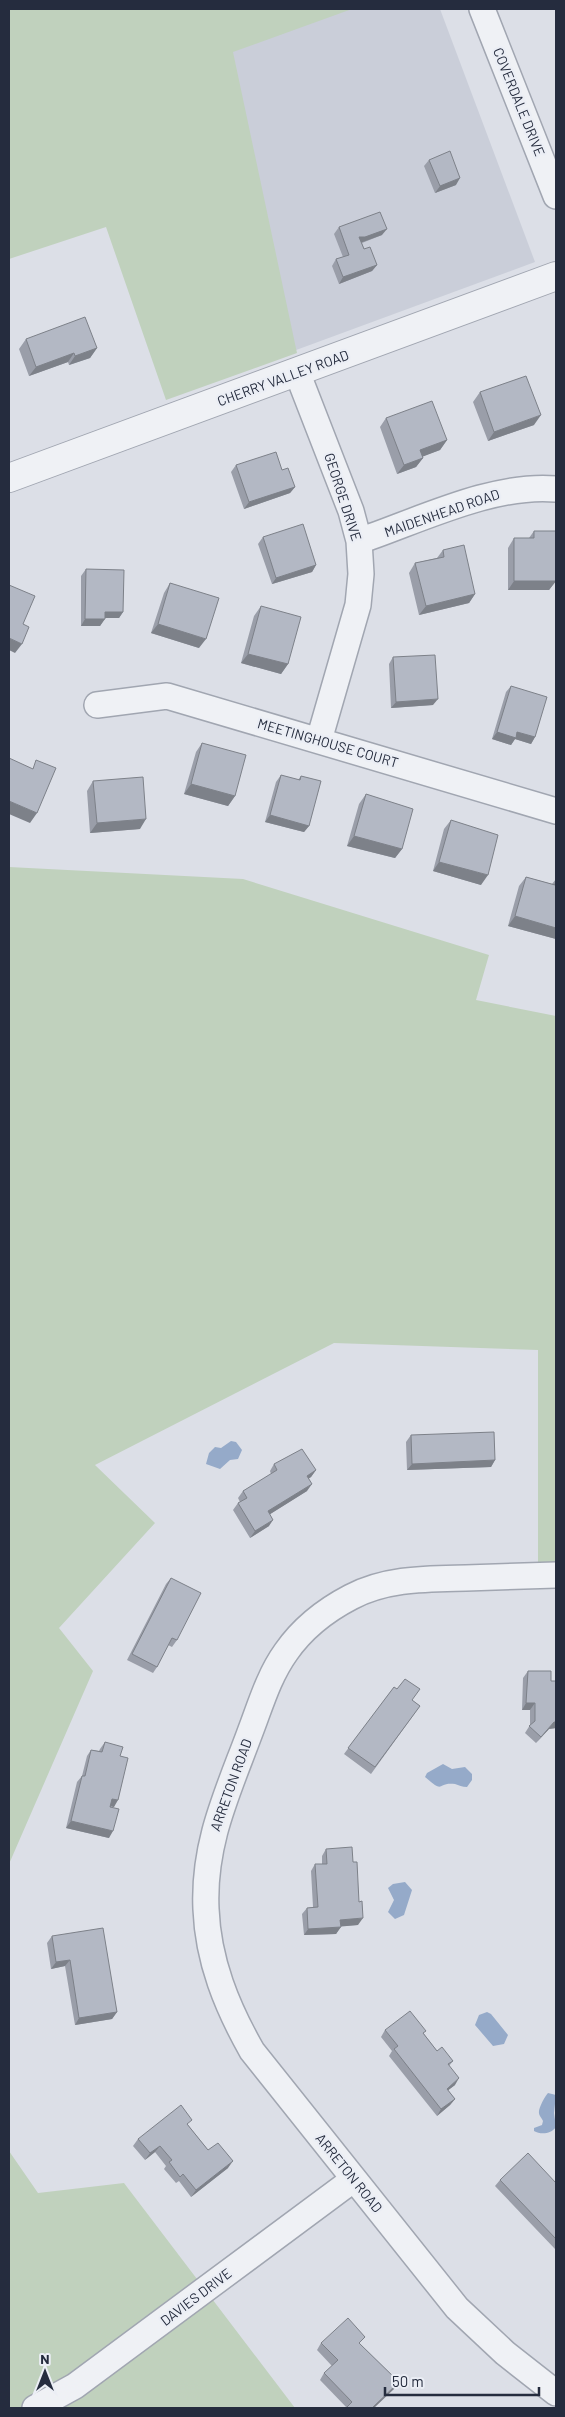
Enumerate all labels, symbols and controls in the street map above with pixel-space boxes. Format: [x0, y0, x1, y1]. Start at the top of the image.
street label: COVERDALE DRIVE [490, 45, 549, 159]
street label: CHERRY VALLEY ROAD [215, 346, 351, 409]
street label: GEORGE DRIVE [321, 451, 366, 543]
street label: MAIDENHEAD ROAD [382, 485, 502, 540]
street label: MEETINGHOUSE COURT [256, 714, 401, 771]
street label: ARRETON ROAD [206, 1736, 255, 1833]
street label: ARRETON ROAD [312, 2130, 386, 2216]
street label: DAVIES DRIVE [157, 2264, 235, 2329]
north arrow [20, 2347, 70, 2397]
text: N [40, 2350, 50, 2367]
scale bar [385, 2364, 539, 2396]
text: 50 m [392, 2372, 424, 2390]

